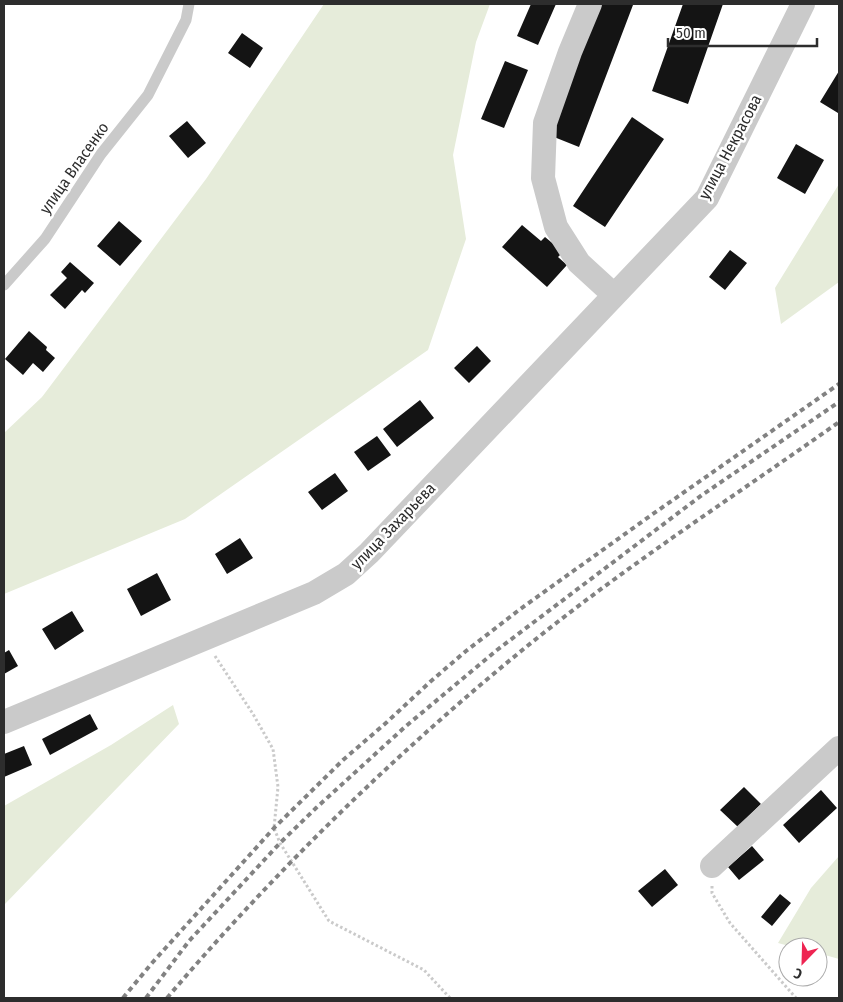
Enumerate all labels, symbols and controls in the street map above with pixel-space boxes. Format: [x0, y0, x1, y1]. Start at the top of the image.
scale bar [668, 15, 817, 47]
text: 50 m [676, 24, 706, 42]
street label: улица Некрасова [694, 91, 766, 203]
street label: улица Власенко [35, 119, 113, 217]
street label: улица Захарьева [347, 478, 439, 573]
north arrow [778, 937, 828, 987]
text: С [791, 964, 805, 983]

